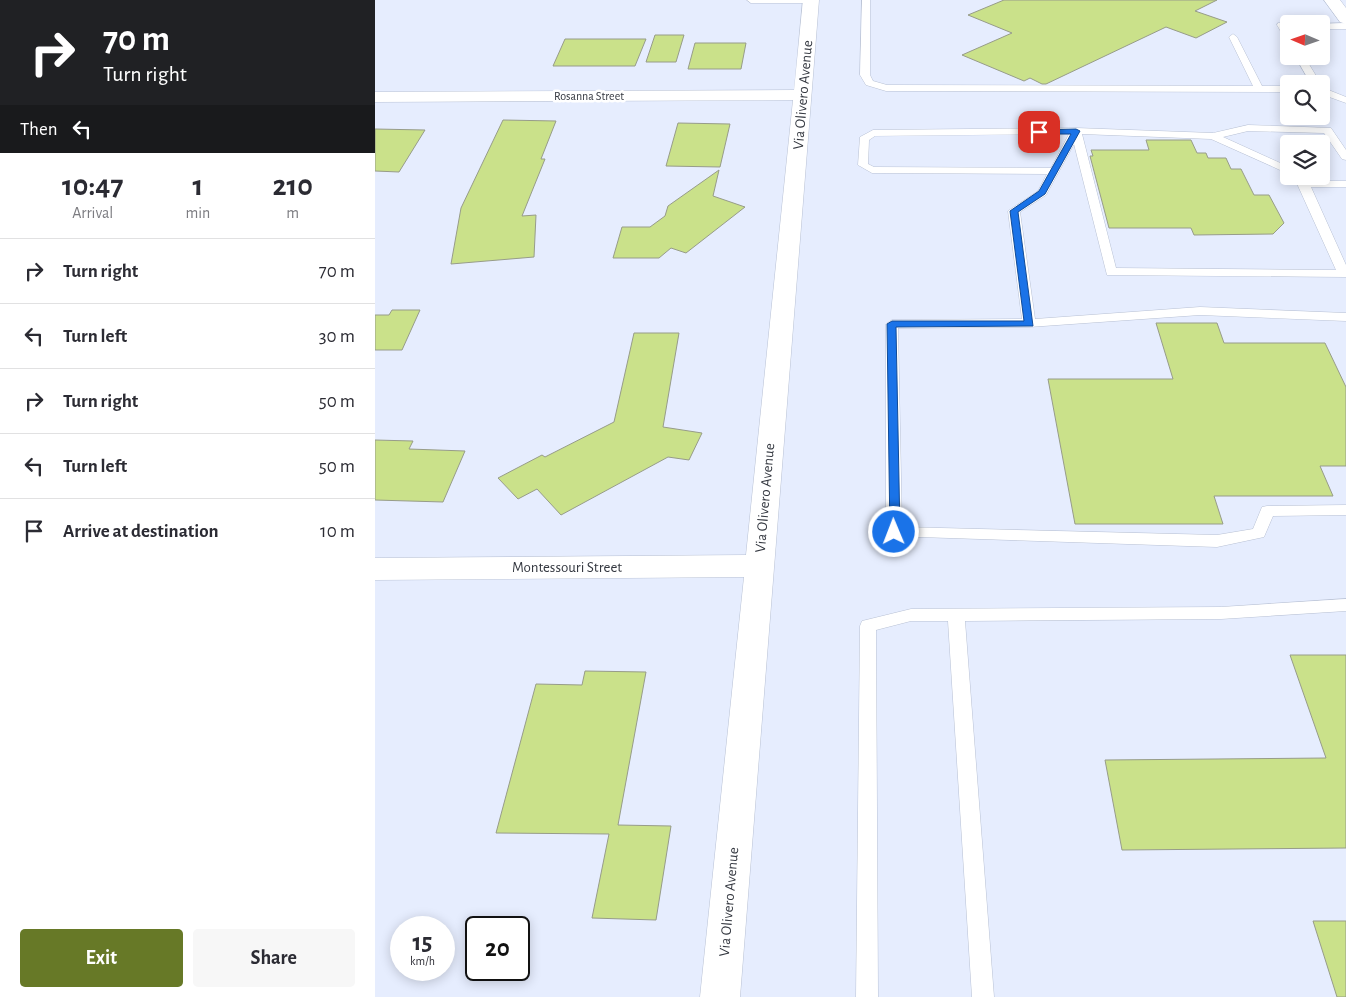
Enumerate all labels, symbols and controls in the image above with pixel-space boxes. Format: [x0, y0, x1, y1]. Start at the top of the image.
north arrow [1280, 15, 1330, 65]
map controls [1280, 15, 1330, 185]
icon: right [20, 20, 85, 85]
text: 70 m [103, 22, 170, 57]
street label: Via Olivero Avenue [791, 40, 815, 150]
text: Turn right [103, 63, 187, 85]
button: search [1280, 75, 1330, 125]
street label: Rosanna Street [554, 90, 624, 102]
pin [1018, 111, 1060, 153]
icon: left [68, 115, 96, 143]
icon: arrive [1025, 118, 1053, 146]
text: Then [20, 120, 58, 139]
button: layers [1280, 135, 1330, 185]
text: 10:47 [62, 171, 123, 201]
text: 1 [192, 171, 203, 201]
text: 210 [272, 171, 313, 201]
text: Arrival [72, 205, 113, 221]
text: min [185, 205, 210, 221]
text: m [286, 205, 299, 221]
icon: right [20, 257, 48, 285]
text: Turn right [63, 262, 138, 281]
text: 70 m [319, 262, 355, 281]
icon: left [20, 322, 48, 350]
text: Turn left [63, 327, 127, 346]
text: 30 m [319, 327, 355, 346]
icon: right [20, 387, 48, 415]
text: Turn right [63, 392, 138, 411]
text: 50 m [319, 392, 355, 411]
street label: Via Olivero Avenue [753, 443, 777, 553]
icon: left [20, 452, 48, 480]
text: Turn left [63, 457, 127, 476]
text: 50 m [319, 457, 355, 476]
position arrow [867, 505, 919, 557]
icon: arrive [20, 517, 48, 545]
text: Arrive at destination [63, 522, 219, 541]
text: 10 m [320, 522, 355, 541]
street label: Montessouri Street [512, 560, 622, 575]
street label: Via Olivero Avenue [717, 847, 741, 957]
speed limit sign: 20 [465, 916, 530, 981]
button: Exit [20, 929, 183, 987]
button: Share [193, 929, 355, 987]
text: 15 [413, 930, 432, 955]
text: km/h [410, 955, 435, 967]

